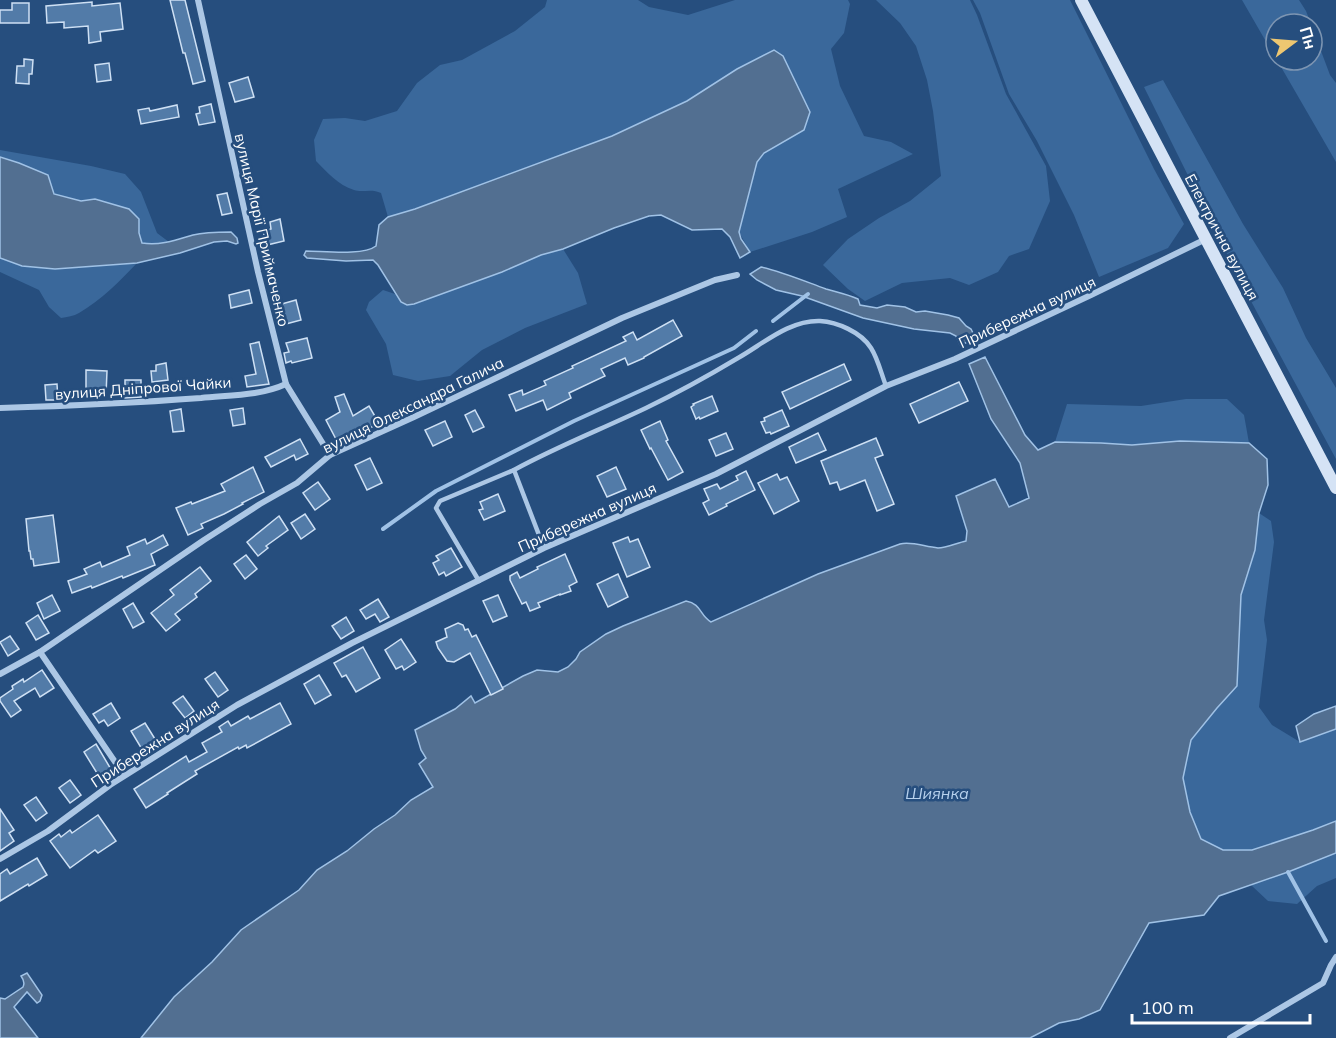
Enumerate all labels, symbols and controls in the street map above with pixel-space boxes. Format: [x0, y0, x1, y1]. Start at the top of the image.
north arrow [1264, 12, 1324, 72]
text: Пн [1296, 24, 1321, 51]
street label: вулиця Марії Приймаченко [230, 131, 294, 329]
street label: Електрична вулиця [1181, 170, 1263, 304]
street label: Прибережна вулиця [955, 272, 1099, 352]
street label: вулиця Олександра Галича [319, 353, 507, 457]
street label: вулиця Дніпрової Чайки [54, 372, 232, 404]
street label: Прибережна вулиця [515, 478, 659, 556]
street label: Прибережна вулиця [87, 694, 223, 792]
water label: Шиянка [905, 783, 969, 803]
scale bar [1132, 987, 1310, 1025]
text: 100 m [1141, 996, 1194, 1019]

